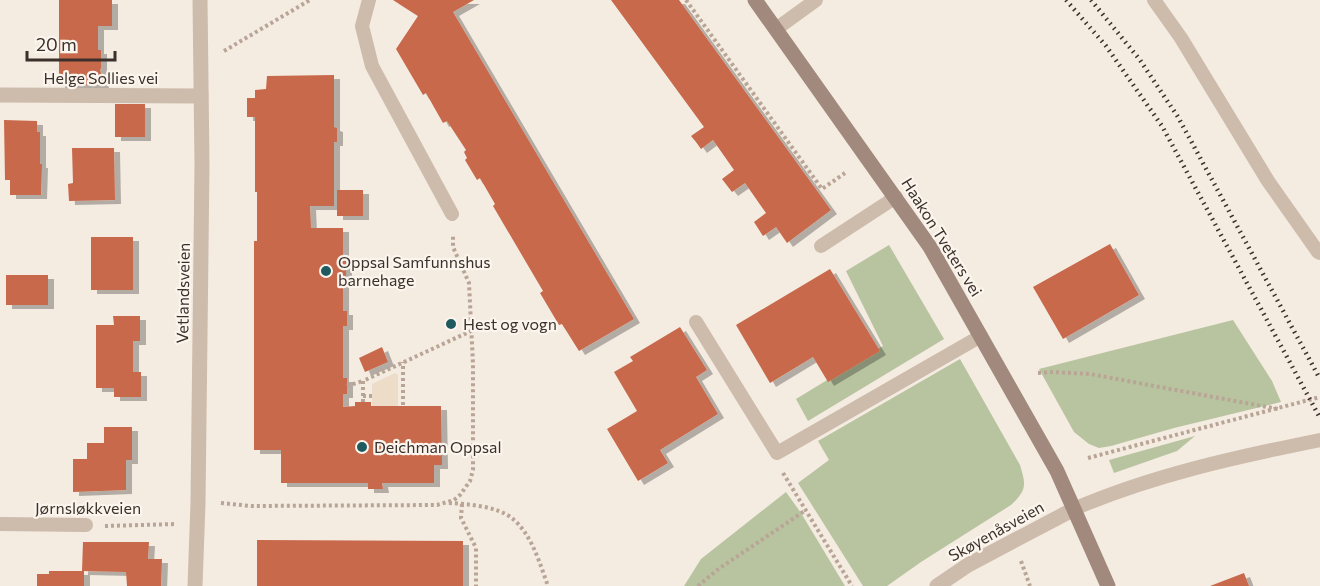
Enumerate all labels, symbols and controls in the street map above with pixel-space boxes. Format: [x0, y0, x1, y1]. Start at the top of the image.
scale bar [27, 24, 116, 62]
text: 20 m [36, 33, 77, 55]
street label: Helge Sollies vei [44, 68, 158, 87]
street label: Haakon Tveters vei [898, 174, 987, 299]
street label: Vetlandsveien [172, 242, 193, 344]
place label: Oppsal Samfunnshus barnehage [338, 252, 491, 289]
marker: Oppsal Samfunnshus barnehage [319, 264, 333, 278]
place label: Hest og vogn [463, 314, 557, 333]
marker: Hest og vogn [444, 317, 458, 331]
place label: Deichman Oppsal [374, 437, 502, 456]
marker: Deichman Oppsal [355, 440, 369, 454]
street label: Skøyenåsveien [945, 497, 1047, 565]
street label: Jørnsløkkveien [35, 498, 141, 517]

